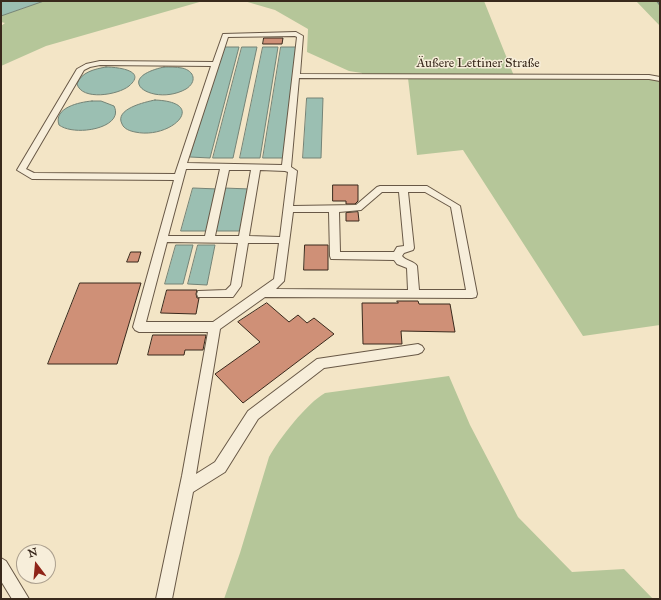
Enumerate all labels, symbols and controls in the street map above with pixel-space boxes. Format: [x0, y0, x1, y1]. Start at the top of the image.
street label: Äußere Lettiner Straße [416, 56, 540, 72]
north arrow [16, 544, 56, 584]
text: N [27, 545, 39, 560]

